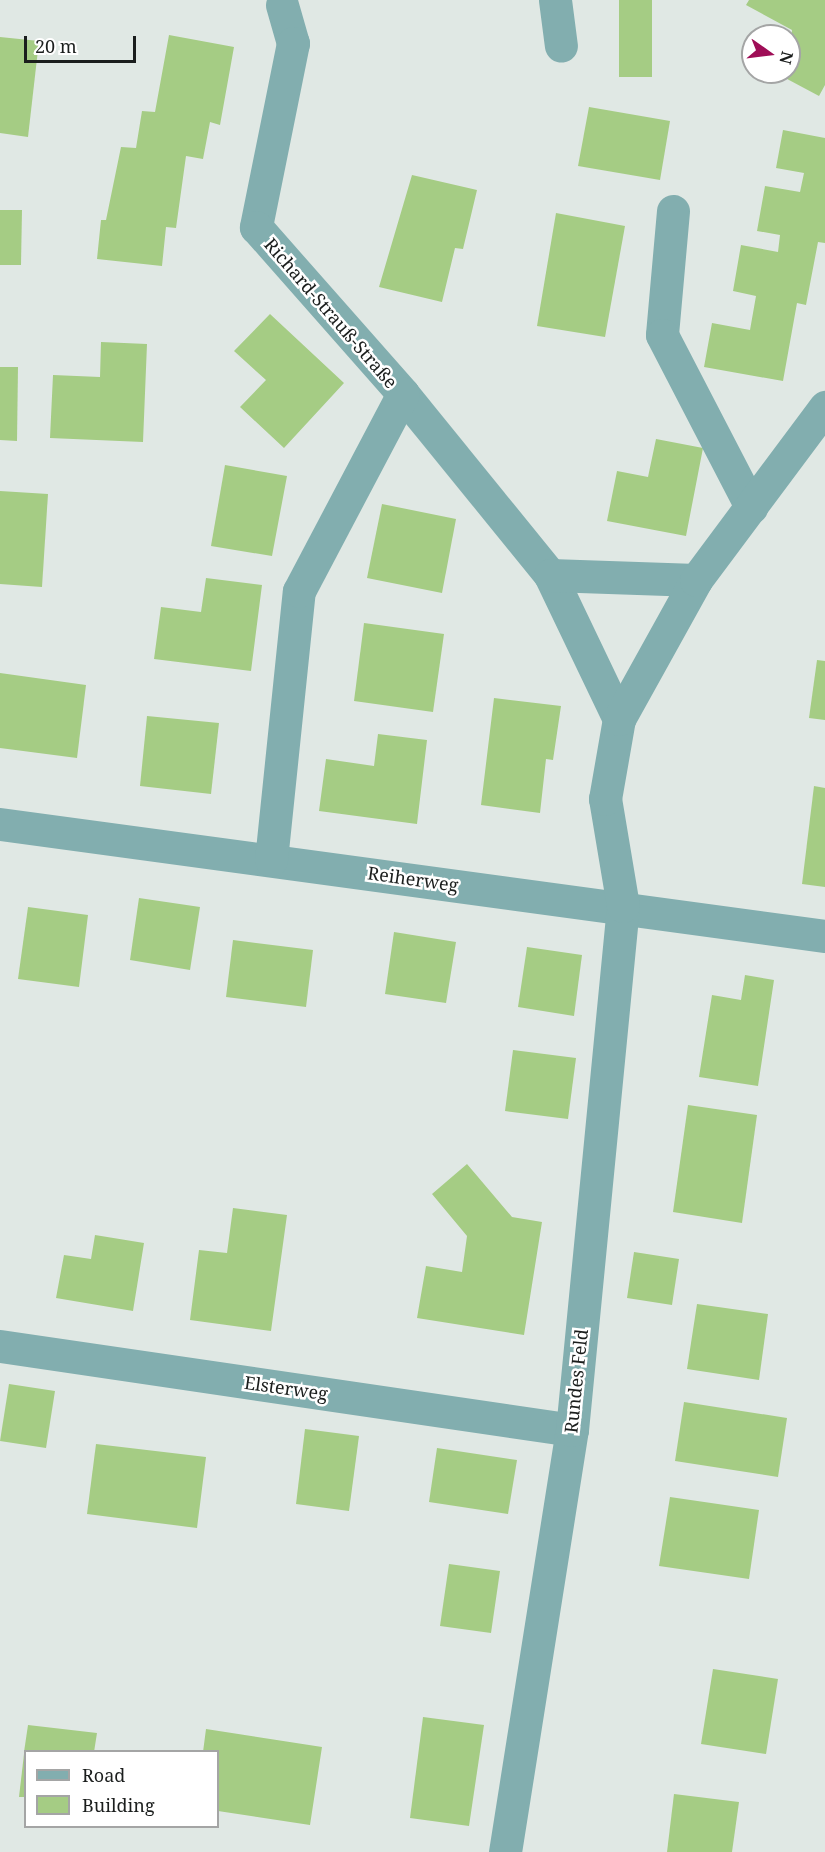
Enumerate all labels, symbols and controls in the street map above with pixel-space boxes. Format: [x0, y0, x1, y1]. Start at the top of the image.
scale bar [27, 24, 140, 62]
north arrow [741, 24, 801, 84]
text: 20 m [35, 34, 77, 58]
text: N [774, 49, 799, 67]
street label: Richard-Strauß-Straße [260, 234, 402, 392]
street label: Reiherweg [366, 862, 460, 896]
street label: Rundes Feld [560, 1328, 592, 1434]
street label: Elsterweg [243, 1371, 329, 1405]
legend [24, 1750, 219, 1828]
text: Road [82, 1763, 125, 1787]
text: Building [82, 1793, 155, 1817]

